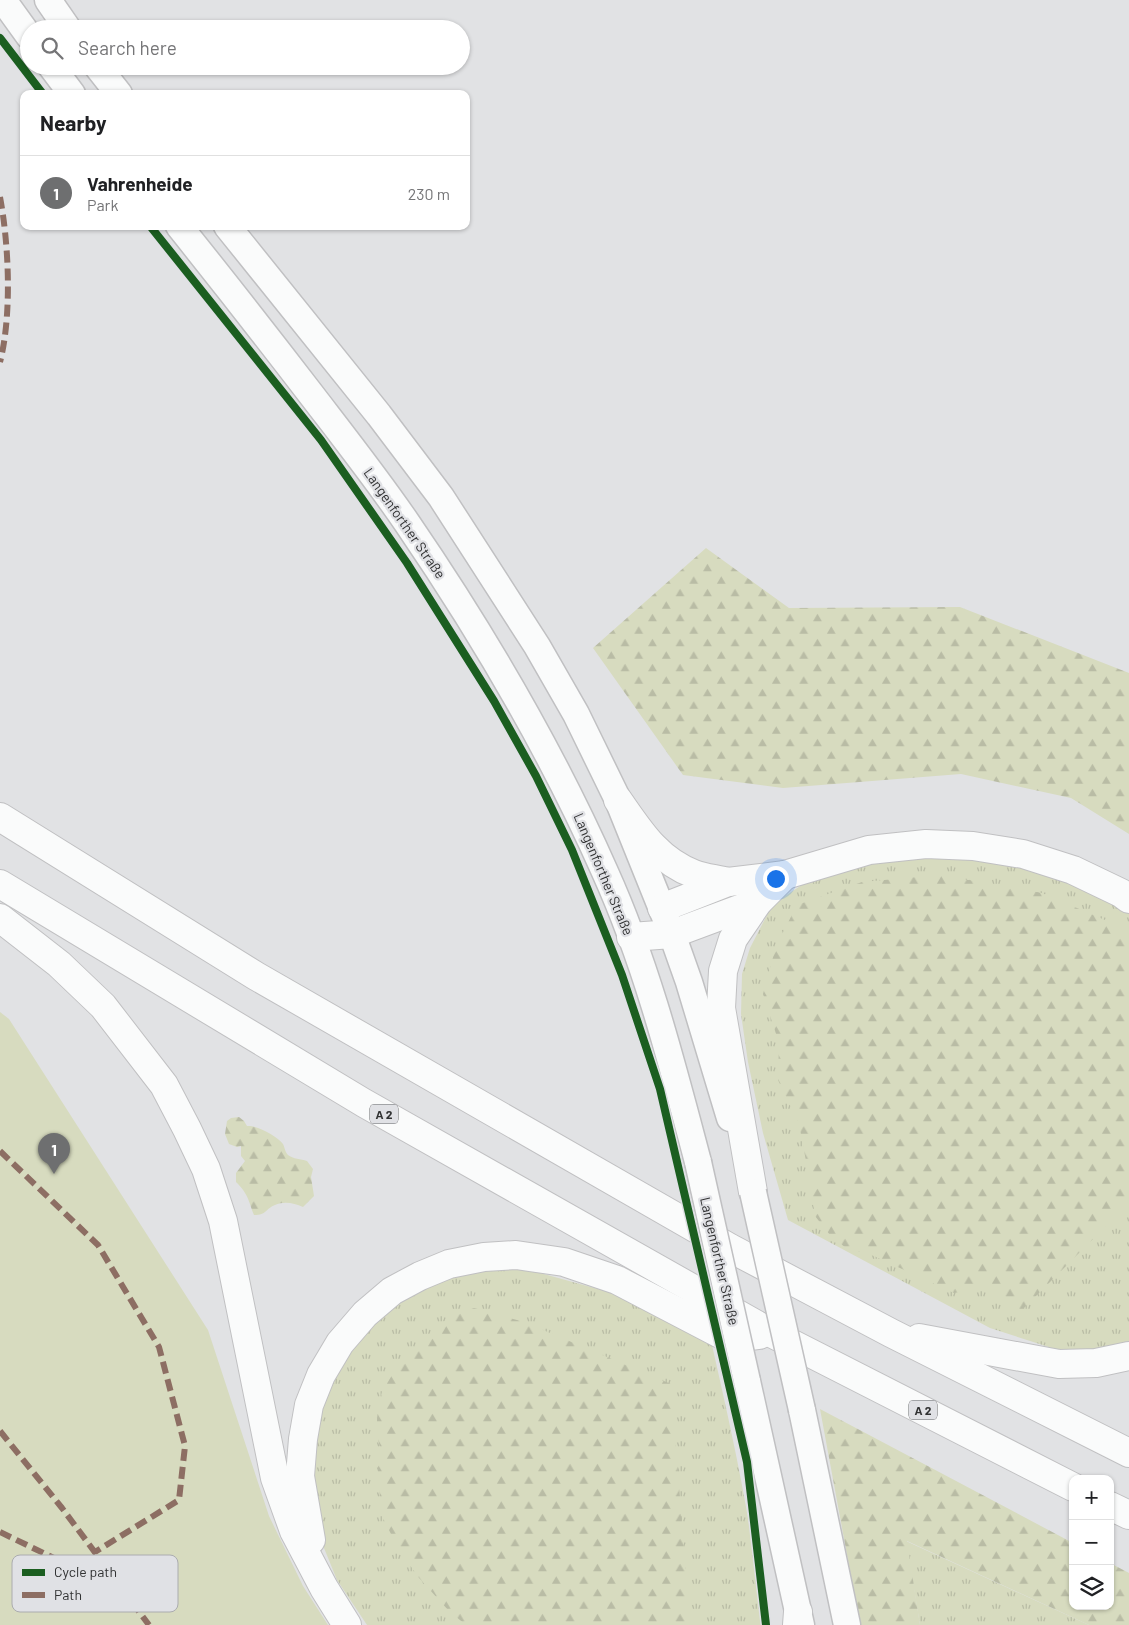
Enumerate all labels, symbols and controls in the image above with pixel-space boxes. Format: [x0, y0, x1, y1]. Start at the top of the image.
search box [20, 20, 470, 75]
icon: search [38, 34, 66, 62]
text: Search here [78, 36, 177, 59]
text: Nearby [40, 110, 106, 135]
text: Vahrenheide [87, 172, 193, 195]
text: 1 [53, 184, 59, 203]
text: 230 m [408, 184, 450, 203]
text: Park [87, 195, 118, 214]
street label: Langenforther Straße [360, 464, 450, 582]
street label: Langenforther Straße [571, 810, 637, 938]
your location [763, 866, 789, 892]
road number: A 2 [370, 1104, 398, 1124]
pin: 1 [38, 1133, 70, 1174]
street label: Langenforther Straße [697, 1195, 743, 1327]
road number: A 2 [909, 1400, 937, 1420]
map controls [1069, 1475, 1114, 1610]
button: + [1069, 1475, 1114, 1520]
button: − [1069, 1520, 1114, 1565]
legend [12, 1555, 178, 1612]
text: Cycle path [54, 1563, 117, 1580]
button: layers [1069, 1565, 1114, 1610]
text: Path [54, 1586, 82, 1603]

